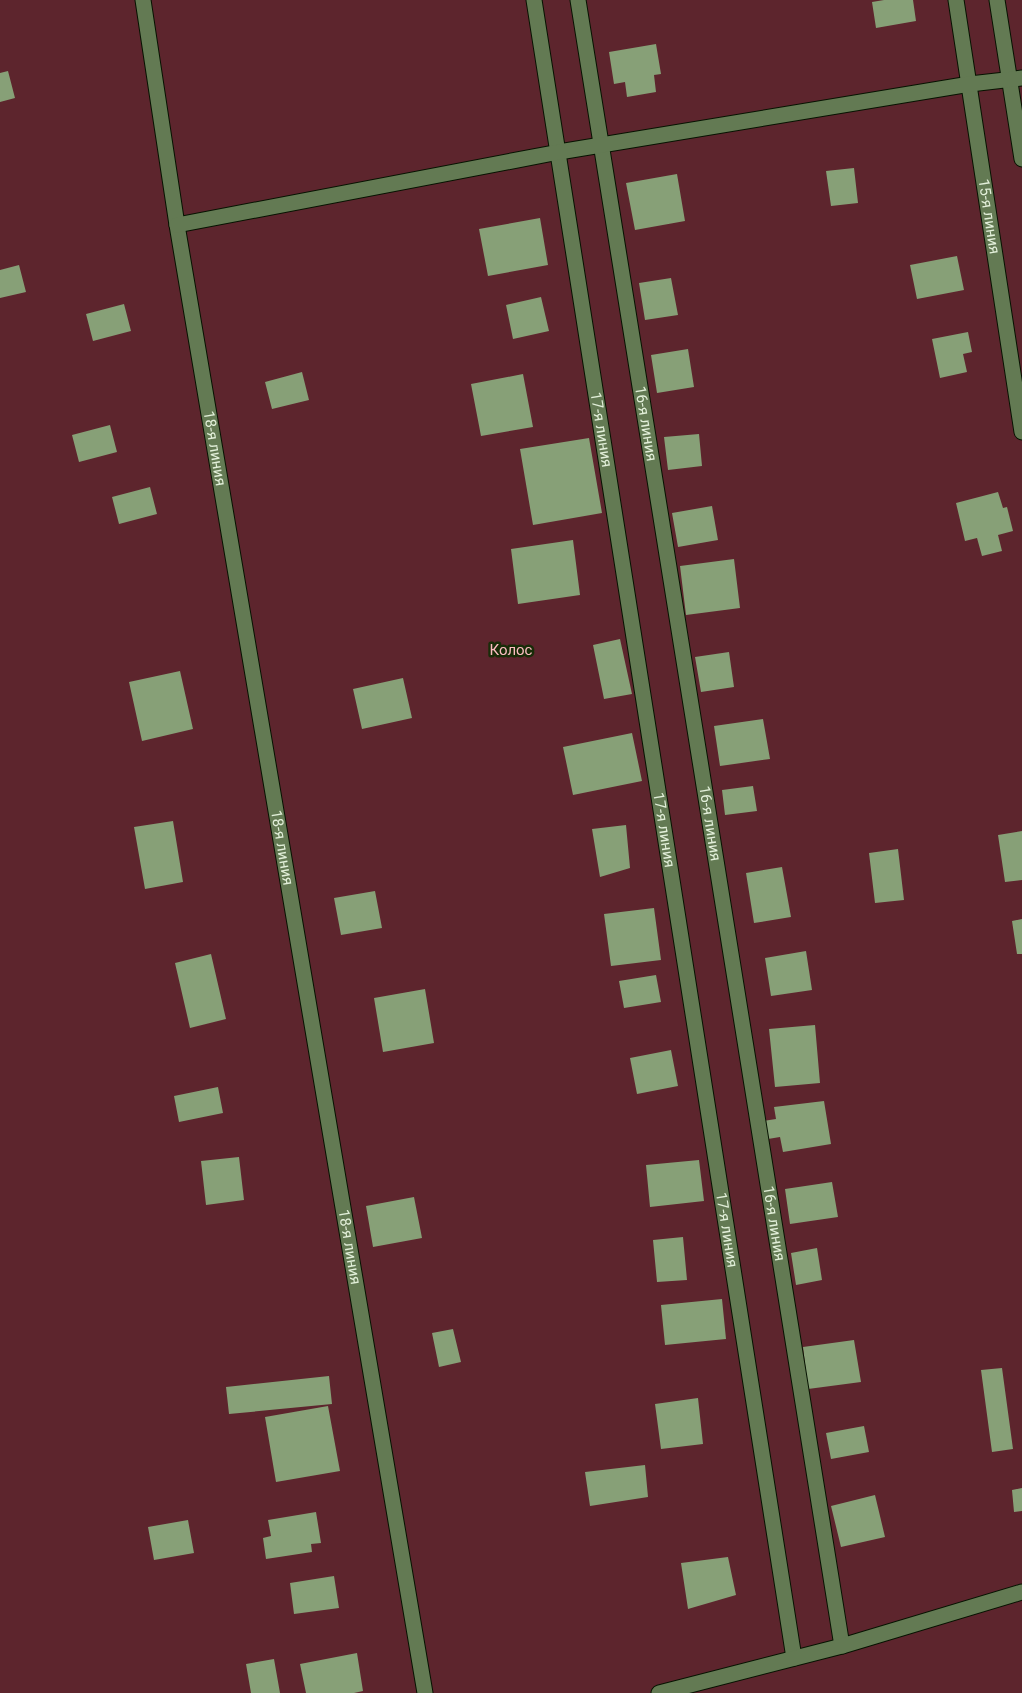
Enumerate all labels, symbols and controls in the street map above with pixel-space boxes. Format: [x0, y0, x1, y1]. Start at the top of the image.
street label: 15-я линия [974, 178, 1004, 255]
street label: 16-я линия [631, 385, 661, 462]
street label: 17-я линия [587, 391, 616, 469]
street label: 18-я линия [200, 409, 230, 487]
park label: Колос [490, 641, 533, 659]
street label: 16-я линия [695, 785, 725, 862]
street label: 17-я линия [649, 791, 679, 869]
street label: 18-я линия [267, 809, 297, 887]
street label: 16-я линия [759, 1184, 789, 1262]
street label: 17-я линия [712, 1191, 742, 1269]
street label: 18-я линия [334, 1208, 365, 1286]

